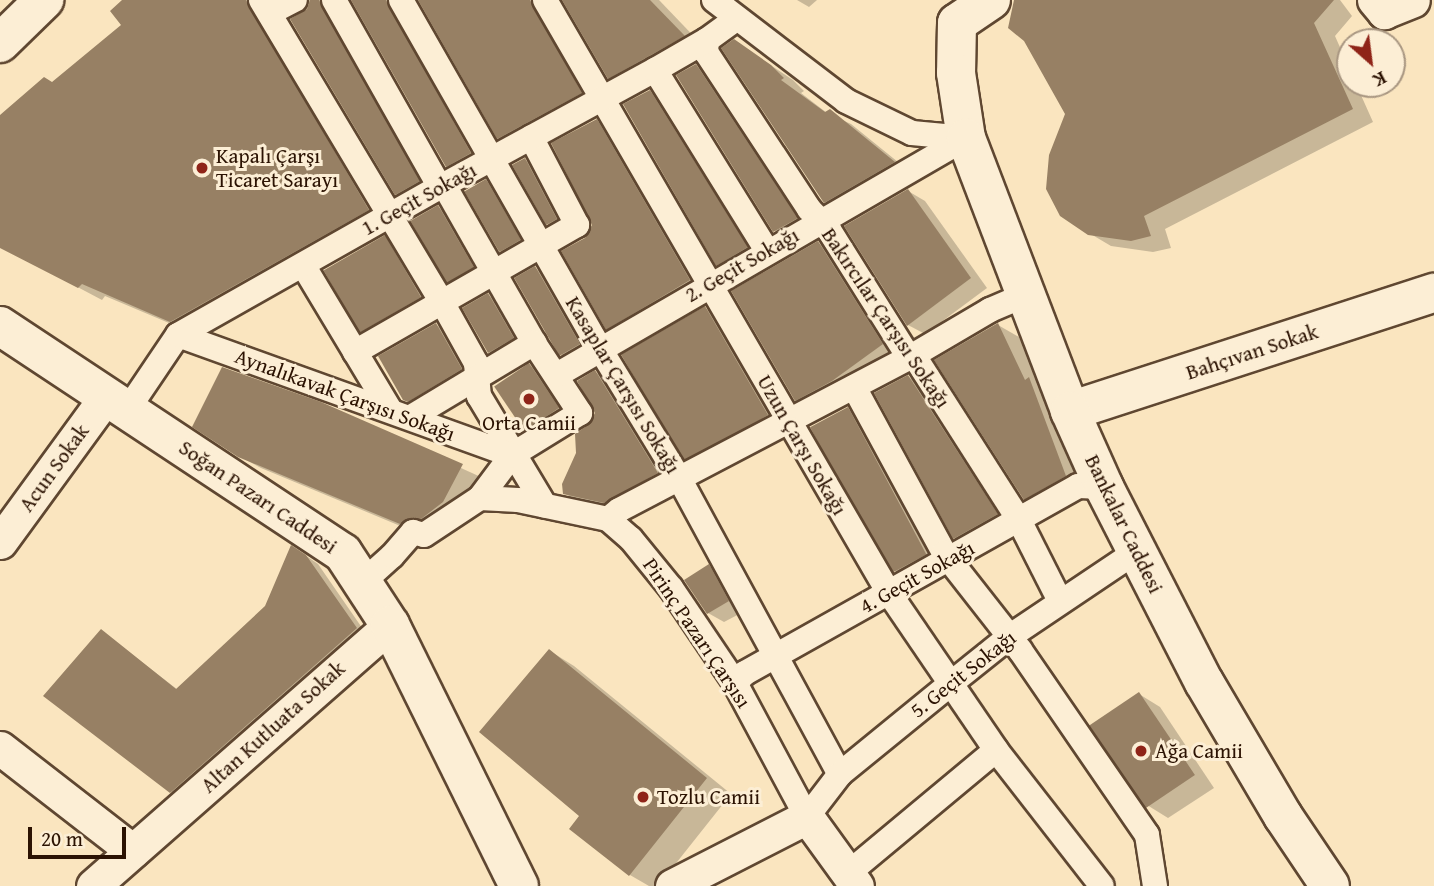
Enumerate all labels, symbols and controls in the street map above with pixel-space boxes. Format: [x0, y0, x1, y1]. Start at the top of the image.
north arrow [1336, 28, 1406, 98]
text: K [1368, 65, 1392, 95]
place label: Kapalı Çarşı Ticaret Sarayı [216, 143, 338, 193]
street label: 1. Geçit Sokağı [357, 157, 481, 241]
marker: Kapalı Çarşı Ticaret Sarayı [194, 160, 210, 176]
street label: 2. Geçit Sokağı [681, 222, 803, 308]
street label: Bakırcılar Çarşısı Sokağı [816, 223, 956, 413]
street label: Kasaplar Çarşısı Sokağı [560, 292, 686, 478]
street label: Bahçıvan Sokak [1183, 319, 1321, 385]
street label: Aynalıkavak Çarşısı Sokağı [232, 343, 458, 447]
street label: Uzun Çarşı Sokağı [752, 370, 852, 520]
marker: Orta Camii [521, 391, 537, 407]
place label: Orta Camii [482, 410, 576, 436]
street label: Acun Sokak [14, 419, 94, 517]
street label: Soğan Pazarı Caddesi [174, 435, 342, 559]
street label: Bankalar Caddesi [1080, 451, 1168, 597]
street label: 4. Geçit Sokağı [855, 535, 979, 619]
street label: Pirinç Pazarı Çarşısı [638, 553, 756, 713]
street label: 5. Geçit Sokağı [905, 625, 1021, 723]
street label: Altan Kutluata Sokak [196, 656, 350, 798]
place label: Ağa Camii [1155, 738, 1243, 764]
marker: Ağa Camii [1133, 743, 1149, 759]
place label: Tozlu Camii [657, 784, 760, 810]
marker: Tozlu Camii [635, 789, 651, 805]
scale bar [32, 812, 130, 856]
text: 20 m [41, 823, 83, 854]

